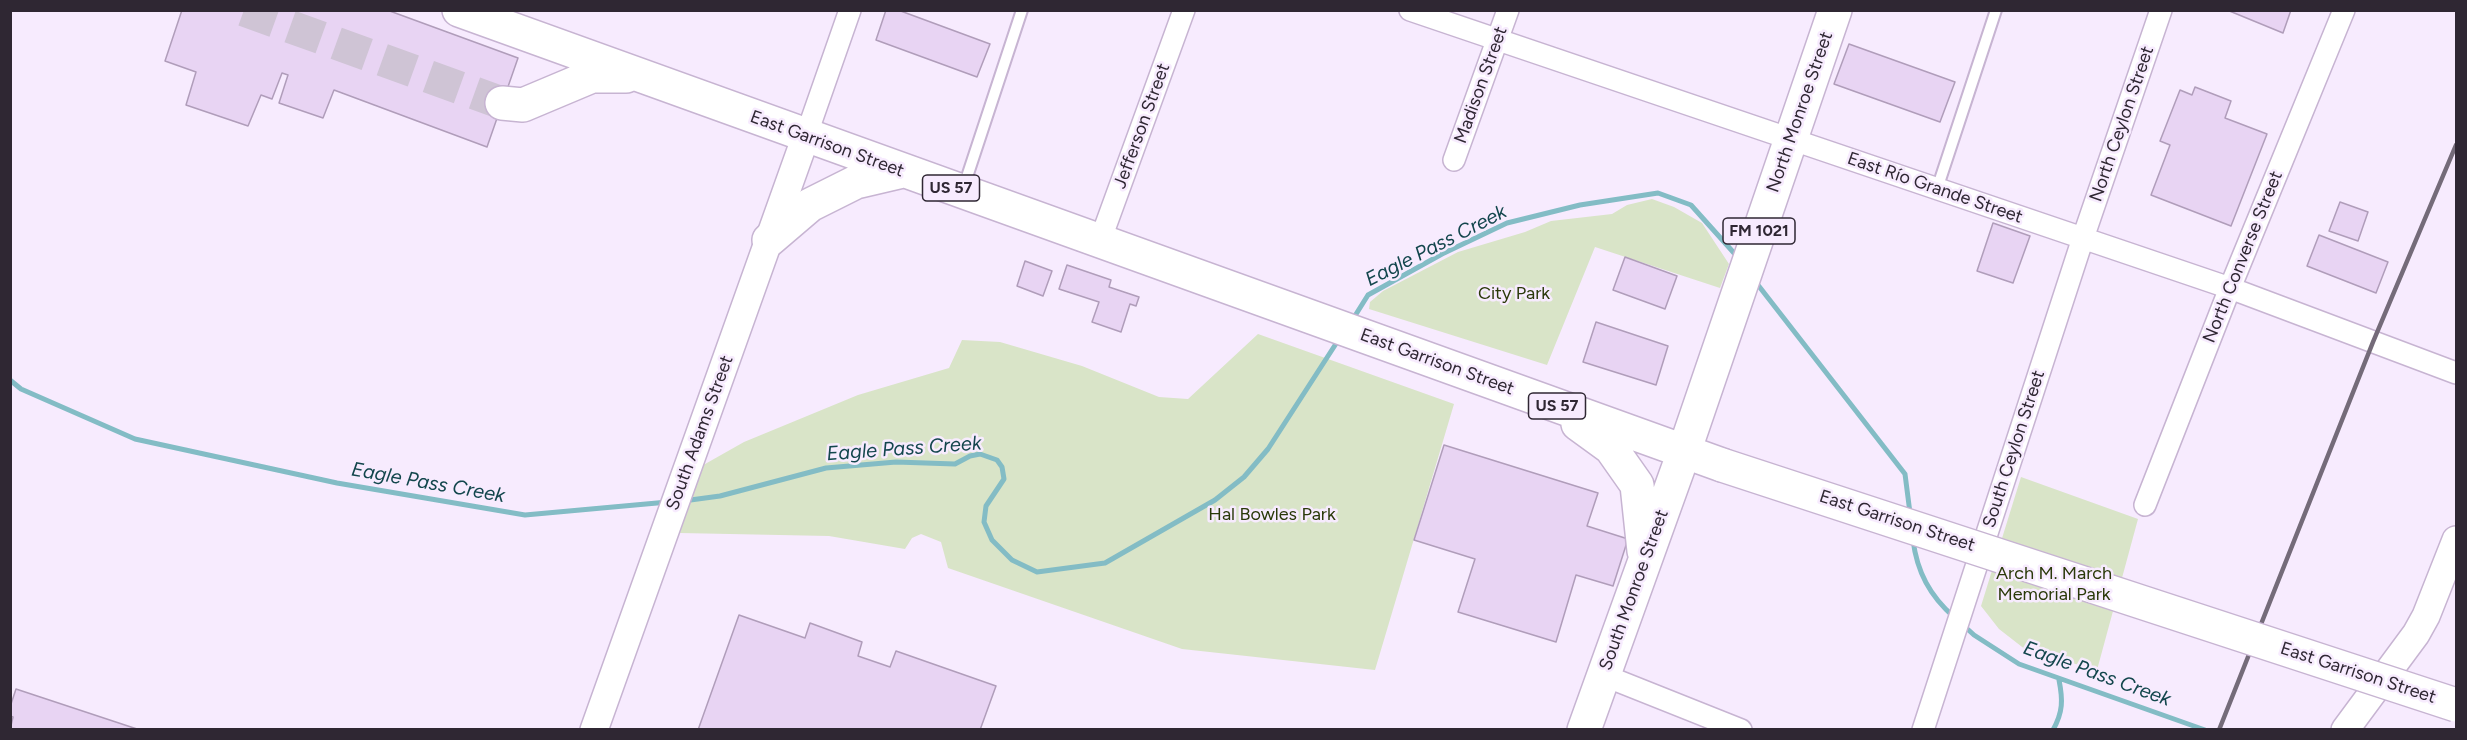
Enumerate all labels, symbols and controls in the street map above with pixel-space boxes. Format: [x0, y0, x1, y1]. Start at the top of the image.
street label: Madison Street [1450, 24, 1512, 146]
street label: North Monroe Street [1762, 29, 1838, 195]
street label: North Ceylon Street [2085, 43, 2159, 205]
street label: Jefferson Street [1109, 60, 1175, 192]
street label: East Garrison Street [747, 106, 907, 182]
street label: East Río Grande Street [1844, 148, 2026, 228]
street label: North Converse Street [2199, 168, 2287, 346]
road number: US 57 [922, 175, 980, 201]
water label: Eagle Pass Creek [1361, 200, 1511, 292]
road number: FM 1021 [1723, 218, 1795, 244]
park label: City Park [1478, 283, 1550, 305]
street label: East Garrison Street [1357, 324, 1517, 400]
street label: South Adams Street [662, 353, 738, 513]
street label: South Ceylon Street [1978, 368, 2050, 530]
road number: US 57 [1528, 393, 1586, 419]
water label: Eagle Pass Creek [826, 432, 982, 466]
water label: Eagle Pass Creek [349, 458, 507, 508]
street label: East Garrison Street [1816, 486, 1978, 556]
park label: Hal Bowles Park [1208, 504, 1336, 526]
street label: South Monroe Street [1595, 507, 1673, 673]
park label: Arch M. March Memorial Park [1996, 563, 2112, 606]
water label: Eagle Pass Creek [2020, 636, 2174, 712]
street label: East Garrison Street [2277, 638, 2439, 708]

